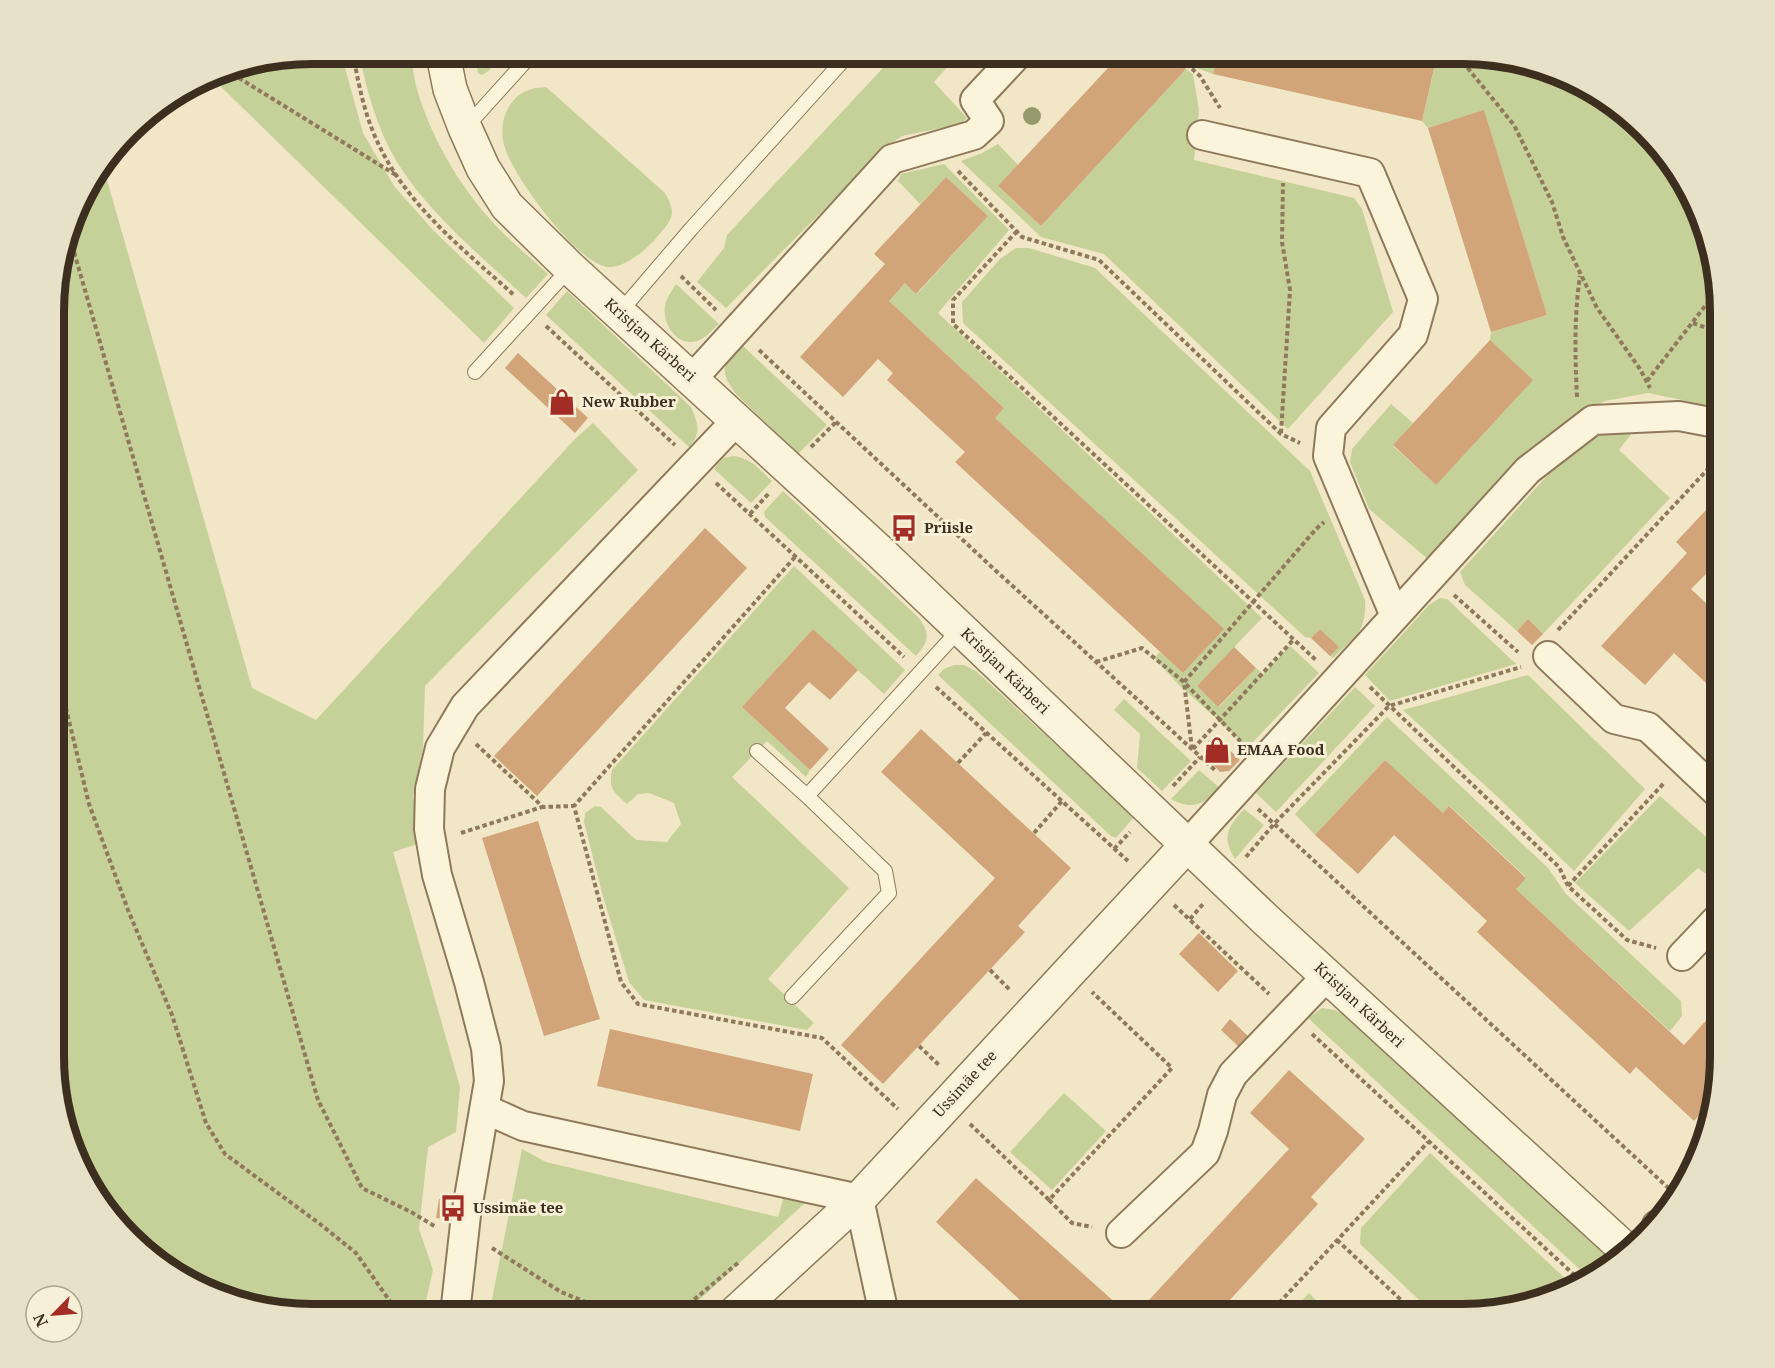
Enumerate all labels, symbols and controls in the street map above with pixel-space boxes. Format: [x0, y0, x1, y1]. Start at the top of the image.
street label: Kristjan Kärberi [601, 293, 701, 386]
shop icon: New Rubber [547, 387, 577, 417]
place label: New Rubber [582, 391, 676, 411]
bus stop icon: Priisle [889, 513, 919, 543]
place label: Priisle [924, 517, 973, 537]
street label: Kristjan Kärberi [957, 623, 1055, 718]
shop icon: EMAA Food [1202, 735, 1232, 765]
place label: EMAA Food [1237, 739, 1325, 759]
street label: Kristjan Kärberi [1310, 957, 1409, 1051]
street label: Ussimäe tee [928, 1045, 1001, 1121]
bus stop icon: Ussimäe tee [438, 1193, 468, 1223]
place label: Ussimäe tee [473, 1197, 563, 1217]
north arrow [24, 1284, 84, 1344]
text: N [28, 1310, 53, 1331]

